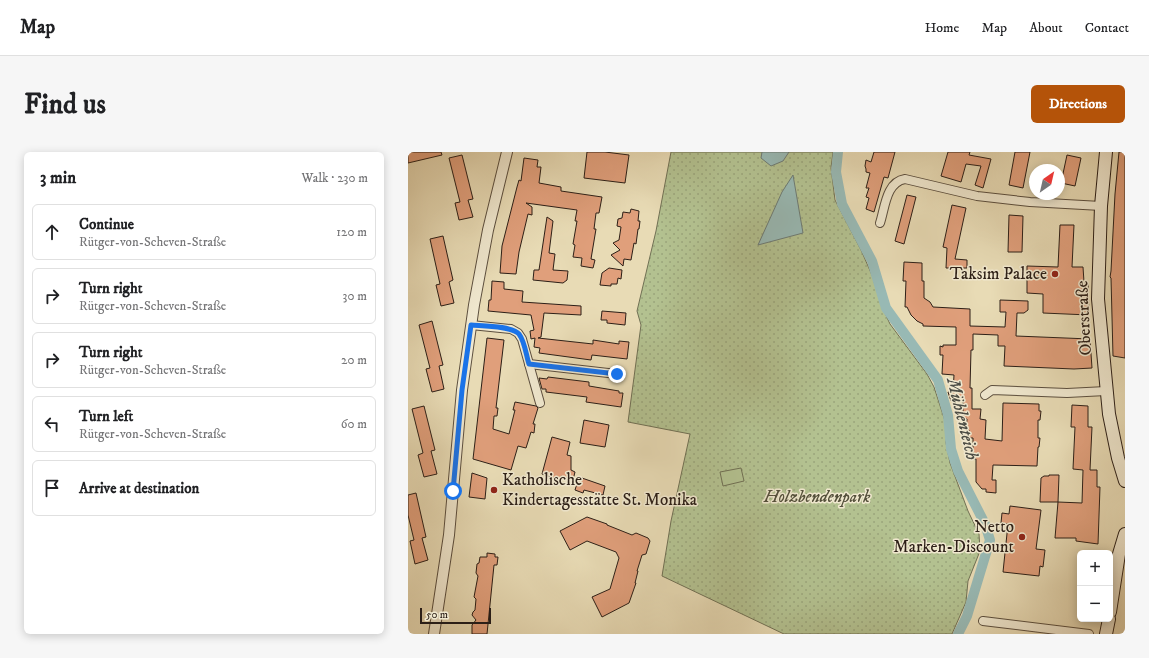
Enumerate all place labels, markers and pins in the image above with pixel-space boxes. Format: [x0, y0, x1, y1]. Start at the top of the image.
place label: Taksim Palace [950, 263, 1047, 285]
marker: Taksim Palace [1050, 269, 1060, 279]
place label: Katholische Kindertagesstätte St. Monika [502, 469, 698, 511]
marker: Katholische Kindertagesstätte St. Monika [489, 485, 499, 495]
place label: Netto Marken-Discount [893, 516, 1015, 558]
marker: Netto Marken-Discount [1017, 532, 1027, 542]

